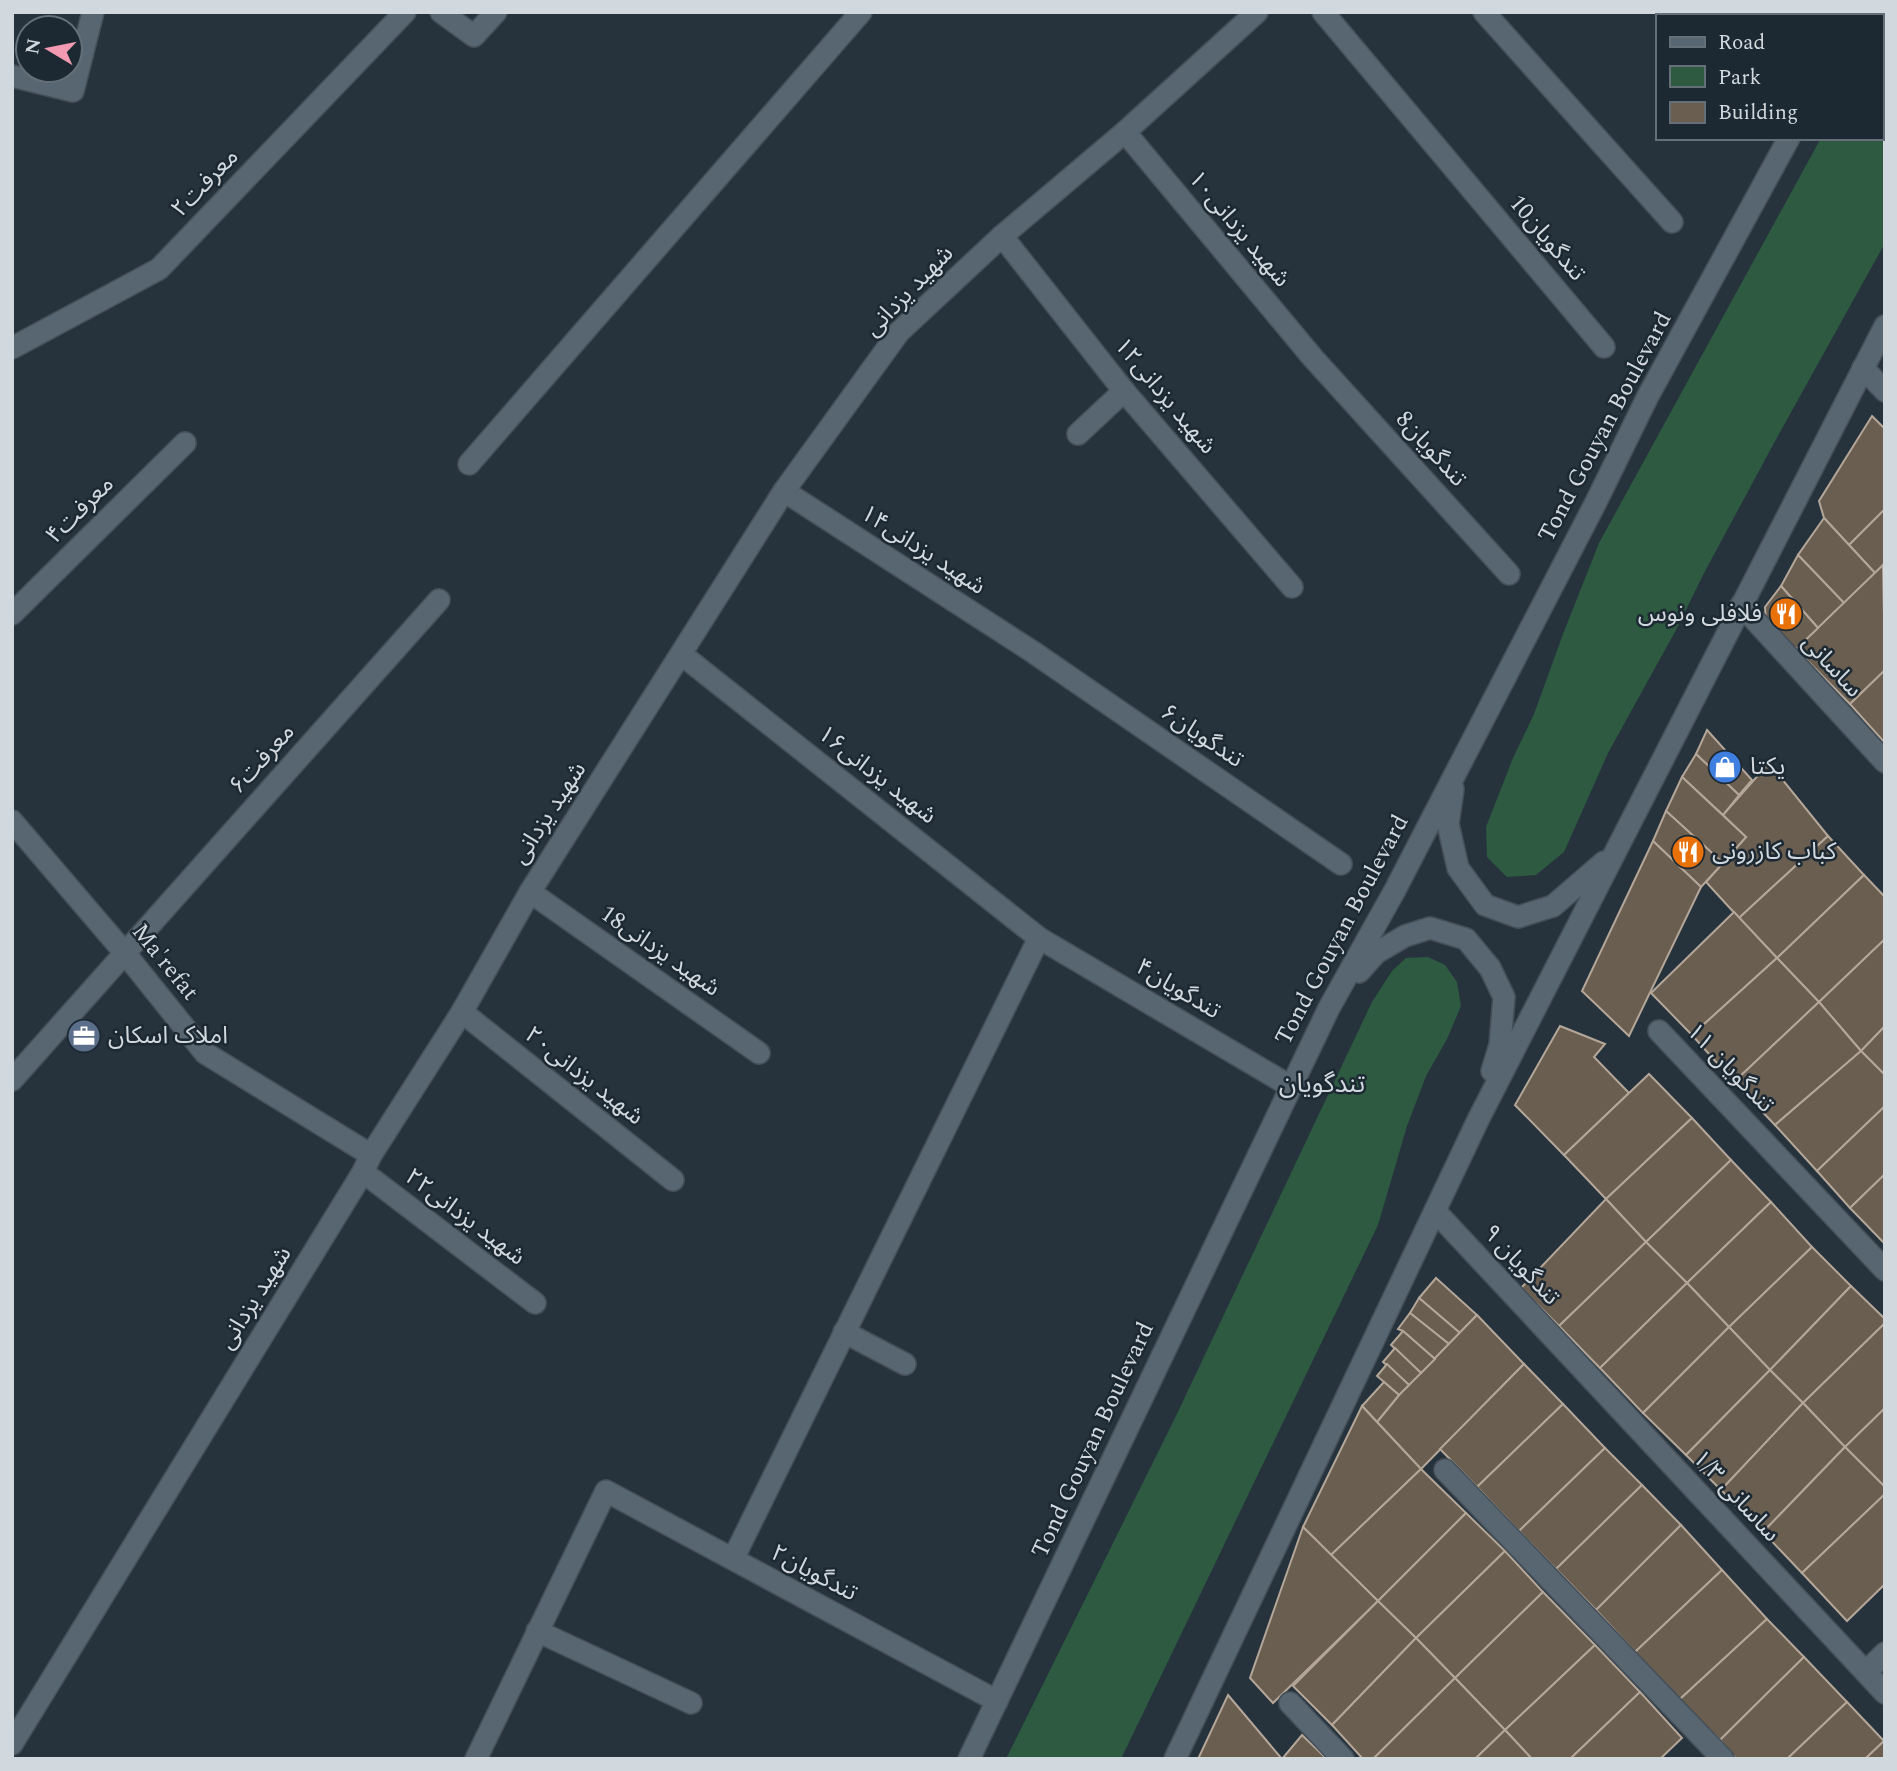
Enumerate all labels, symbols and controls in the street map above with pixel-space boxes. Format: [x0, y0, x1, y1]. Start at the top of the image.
north arrow [14, 14, 84, 84]
legend [1656, 14, 1883, 140]
text: Road [1718, 27, 1765, 59]
text: N [18, 36, 49, 56]
text: Park [1718, 62, 1762, 94]
text: Building [1718, 97, 1798, 129]
street label: معرفت۲ [163, 140, 247, 226]
street label: شهید یزدانی۱۰ [1179, 162, 1299, 296]
street label: 10تندگویان [1500, 187, 1594, 289]
street label: شهید یزدانی [856, 237, 962, 345]
street label: Tond Gouyan Boulevard [1529, 305, 1681, 549]
street label: شهید یزدانی۱۲ [1105, 329, 1225, 463]
street label: 8تندگویان [1387, 403, 1475, 495]
street label: معرفت۴ [37, 467, 123, 553]
street label: شهید یزدانی۱۴ [853, 496, 993, 604]
restaurant icon: فلافلی ونوس [1767, 595, 1805, 633]
place label: فلافلی ونوس [1638, 596, 1762, 632]
street label: ساسانی [1793, 626, 1871, 706]
street label: ۶تندگویان [1153, 695, 1251, 777]
street label: معرفت۶ [220, 716, 304, 802]
street label: شهید یزدانی۱۶ [809, 717, 945, 833]
shop icon: یکتا [1706, 748, 1744, 786]
place label: یکتا [1750, 749, 1785, 785]
street label: شهید یزدانی [502, 755, 596, 871]
street label: Tond Gouyan Boulevard [1266, 808, 1418, 1052]
restaurant icon: کباب کازرونی [1669, 833, 1707, 871]
place label: کباب کازرونی [1712, 834, 1837, 870]
street label: شهید یزدانی18 [592, 896, 728, 1006]
street label: Ma'refat [123, 916, 207, 1008]
street label: تندگویان۴ [1129, 949, 1227, 1029]
street label: ۱۱ تندگویان [1678, 1015, 1782, 1121]
office icon: املاک اسکان [65, 1017, 103, 1055]
place label: املاک اسکان [108, 1018, 228, 1054]
street label: شهید یزدانی۲۰ [516, 1018, 652, 1134]
district label: تندگویان [1279, 1064, 1365, 1104]
street label: شهید یزدانی۲۲ [397, 1159, 533, 1275]
street label: ۹ تندگویان [1474, 1216, 1568, 1314]
street label: شهید یزدانی [209, 1239, 301, 1357]
street label: Tond Gouyan Boulevard [1022, 1316, 1164, 1564]
street label: ۱/۳ ساسانی [1684, 1442, 1788, 1550]
street label: تندگویان۲ [764, 1535, 864, 1611]

